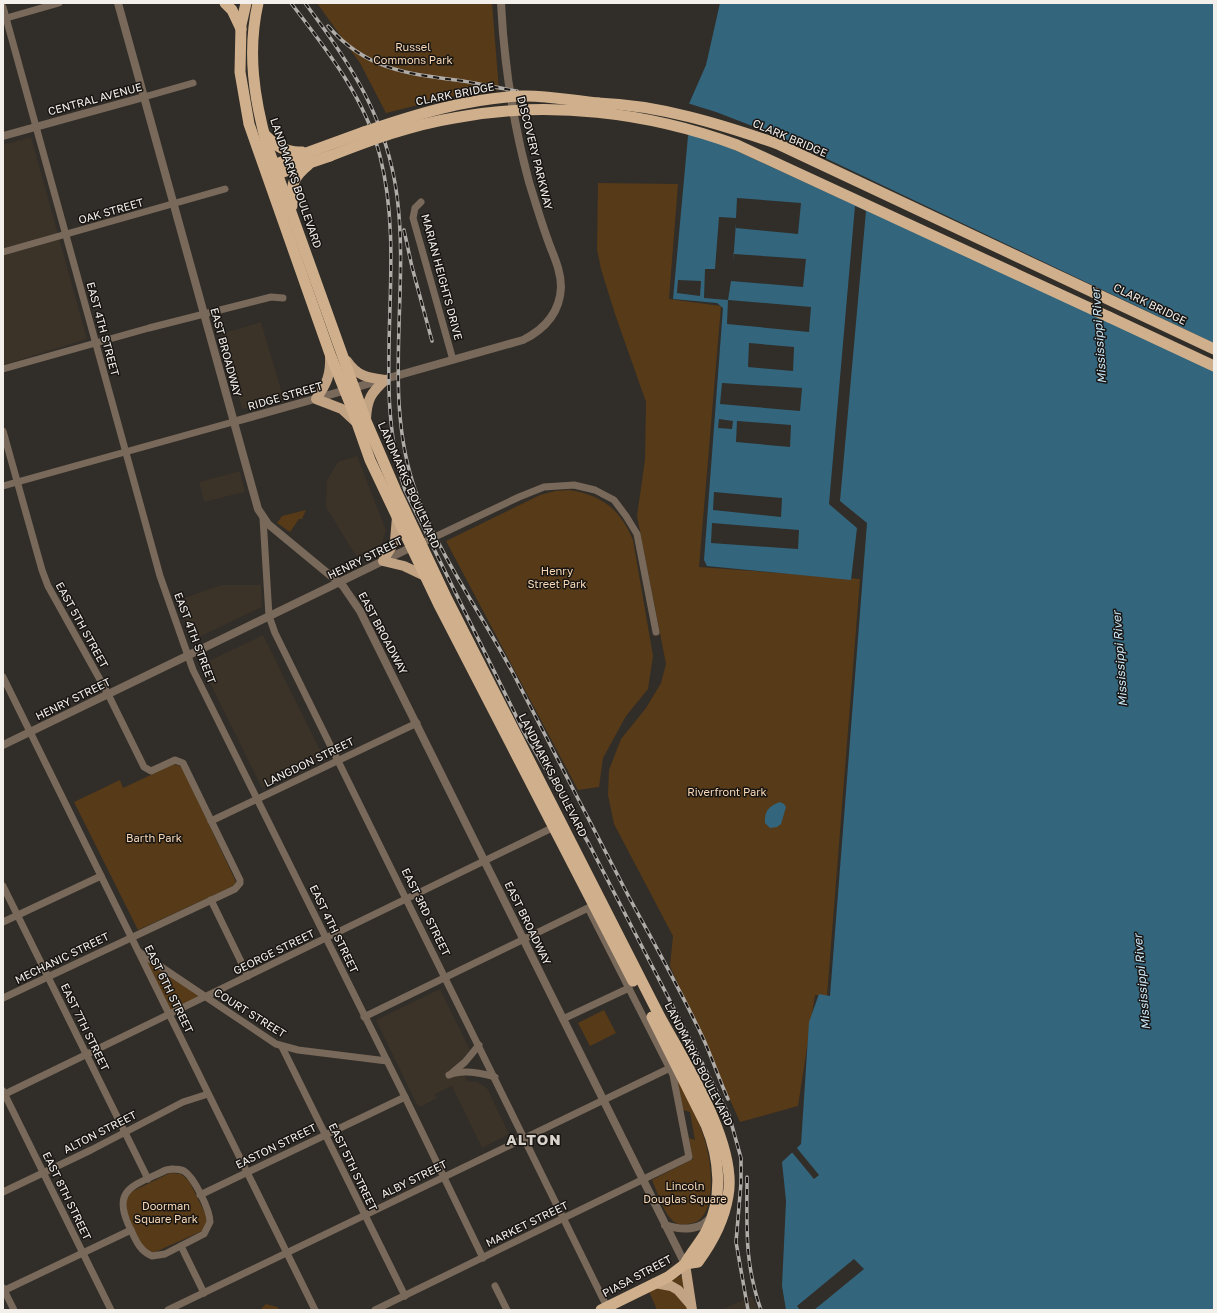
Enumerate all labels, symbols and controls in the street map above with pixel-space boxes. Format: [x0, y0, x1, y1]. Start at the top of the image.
park label: Russel Commons Park [373, 40, 453, 66]
street label: CLARK BRIDGE [415, 79, 496, 107]
street label: CENTRAL AVENUE [46, 80, 144, 117]
street label: DISCOVERY PARKWAY [515, 95, 556, 211]
street label: LANDMARKS BOULEVARD [268, 116, 325, 250]
street label: CLARK BRIDGE [751, 116, 830, 159]
street label: OAK STREET [77, 195, 145, 226]
street label: MARIAN HEIGHTS DRIVE [419, 212, 466, 342]
street label: EAST 4TH STREET [85, 280, 122, 377]
street label: CLARK BRIDGE [1112, 280, 1189, 327]
water label: Mississippi River [1088, 285, 1109, 384]
street label: EAST BROADWAY [208, 306, 245, 398]
street label: RIDGE STREET [246, 379, 324, 412]
street label: LANDMARKS BOULEVARD [376, 420, 443, 550]
street label: HENRY STREET [325, 534, 405, 581]
park label: Henry Street Park [527, 564, 587, 590]
street label: EAST 5TH STREET [53, 579, 112, 670]
street label: EAST BROADWAY [356, 589, 411, 676]
street label: EAST 4TH STREET [172, 590, 219, 685]
water label: Mississippi River [1109, 608, 1130, 707]
street label: HENRY STREET [33, 675, 113, 722]
street label: LANDMARKS BOULEVARD [517, 711, 590, 839]
street label: LANGDON STREET [262, 734, 356, 789]
park label: Riverfront Park [687, 785, 767, 798]
park label: Barth Park [126, 831, 182, 844]
street label: EAST 3RD STREET [399, 866, 454, 958]
street label: EAST BROADWAY [503, 879, 554, 967]
street label: EAST 4TH STREET [307, 882, 362, 975]
street label: GEORGE STREET [231, 926, 317, 977]
street label: MECHANIC STREET [13, 929, 111, 986]
water label: Mississippi River [1130, 931, 1153, 1030]
street label: EAST 6TH STREET [142, 943, 197, 1035]
street label: EAST 7TH STREET [59, 981, 112, 1073]
street label: COURT STREET [212, 985, 289, 1040]
street label: LANDMARKS BOULEVARD [663, 1000, 736, 1128]
street label: ALTON STREET [61, 1107, 139, 1156]
street label: EASTON STREET [233, 1120, 318, 1171]
street label: EAST 5TH STREET [326, 1121, 380, 1213]
district label: ALTON [506, 1130, 562, 1148]
street label: EAST 8TH STREET [40, 1149, 95, 1242]
street label: ALBY STREET [379, 1157, 449, 1200]
park label: Lincoln Douglas Square [643, 1179, 727, 1205]
street label: MARKET STREET [484, 1198, 570, 1249]
park label: Doorman Square Park [134, 1199, 198, 1225]
street label: PIASA STREET [600, 1252, 674, 1299]

